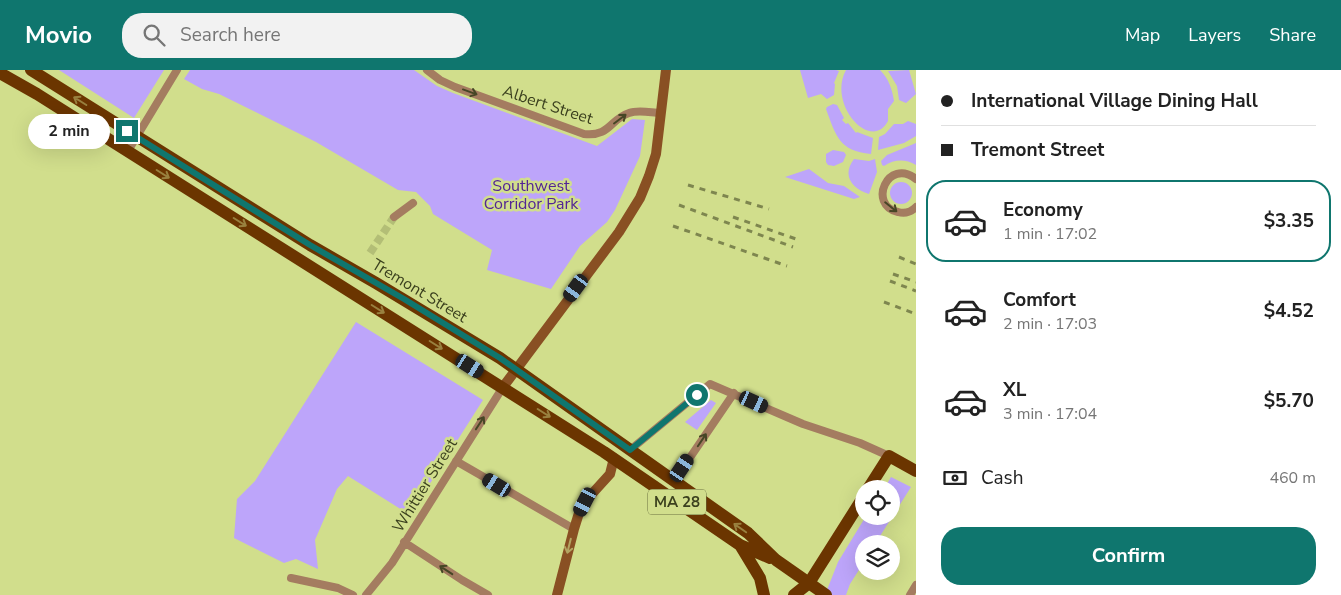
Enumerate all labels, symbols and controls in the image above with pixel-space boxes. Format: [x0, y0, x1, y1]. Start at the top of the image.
search box [122, 13, 472, 58]
text: Movio [25, 19, 92, 51]
icon: search [140, 21, 168, 49]
text: Search here [180, 22, 281, 48]
text: Map [1125, 23, 1160, 47]
text: Layers [1188, 23, 1241, 47]
text: Share [1269, 23, 1316, 47]
street label: Albert Street [500, 80, 596, 130]
one-way arrow [462, 88, 477, 97]
text: International Village Dining Hall [971, 88, 1258, 114]
one-way arrow [74, 96, 88, 106]
one-way arrow [613, 113, 626, 124]
callout: 2 min [27, 114, 110, 148]
text: 2 min [48, 120, 90, 142]
route end [116, 120, 138, 142]
text: Tremont Street [971, 137, 1104, 163]
one-way arrow [156, 169, 170, 179]
park label: Southwest Corridor Park [484, 175, 579, 215]
text: Economy [1003, 197, 1083, 223]
icon: car [943, 199, 988, 244]
one-way arrow [885, 201, 898, 212]
text: $3.35 [1264, 208, 1314, 234]
one-way arrow [233, 217, 247, 227]
text: 1 min · 17:02 [1003, 223, 1097, 245]
street label: Tremont Street [368, 254, 472, 328]
car [561, 271, 590, 305]
text: Comfort [1003, 287, 1076, 313]
icon: car [943, 289, 988, 334]
text: $4.52 [1264, 298, 1314, 324]
one-way arrow [370, 304, 384, 314]
text: 2 min · 17:03 [1003, 313, 1097, 335]
one-way arrow [428, 340, 442, 350]
car [453, 352, 486, 380]
text: XL [1003, 377, 1026, 403]
icon: car [943, 379, 988, 424]
route start [686, 384, 708, 406]
text: $5.70 [1264, 388, 1314, 414]
car [737, 389, 770, 415]
text: 3 min · 17:04 [1003, 403, 1097, 425]
one-way arrow [537, 409, 551, 419]
one-way arrow [475, 417, 485, 431]
street label: Whittier Street [387, 434, 463, 537]
one-way arrow [697, 434, 707, 448]
car [667, 451, 696, 485]
icon: cash [941, 464, 969, 492]
text: Cash [981, 465, 1023, 491]
text: 460 m [1269, 467, 1316, 489]
car [480, 471, 513, 499]
map controls [855, 480, 900, 580]
button: locate [855, 480, 900, 525]
car [571, 485, 598, 519]
road number: MA 28 [648, 490, 706, 514]
one-way arrow [734, 522, 747, 533]
button: Confirm [941, 527, 1316, 585]
button: layers [855, 535, 900, 580]
one-way arrow [564, 538, 573, 554]
one-way arrow [439, 565, 453, 575]

